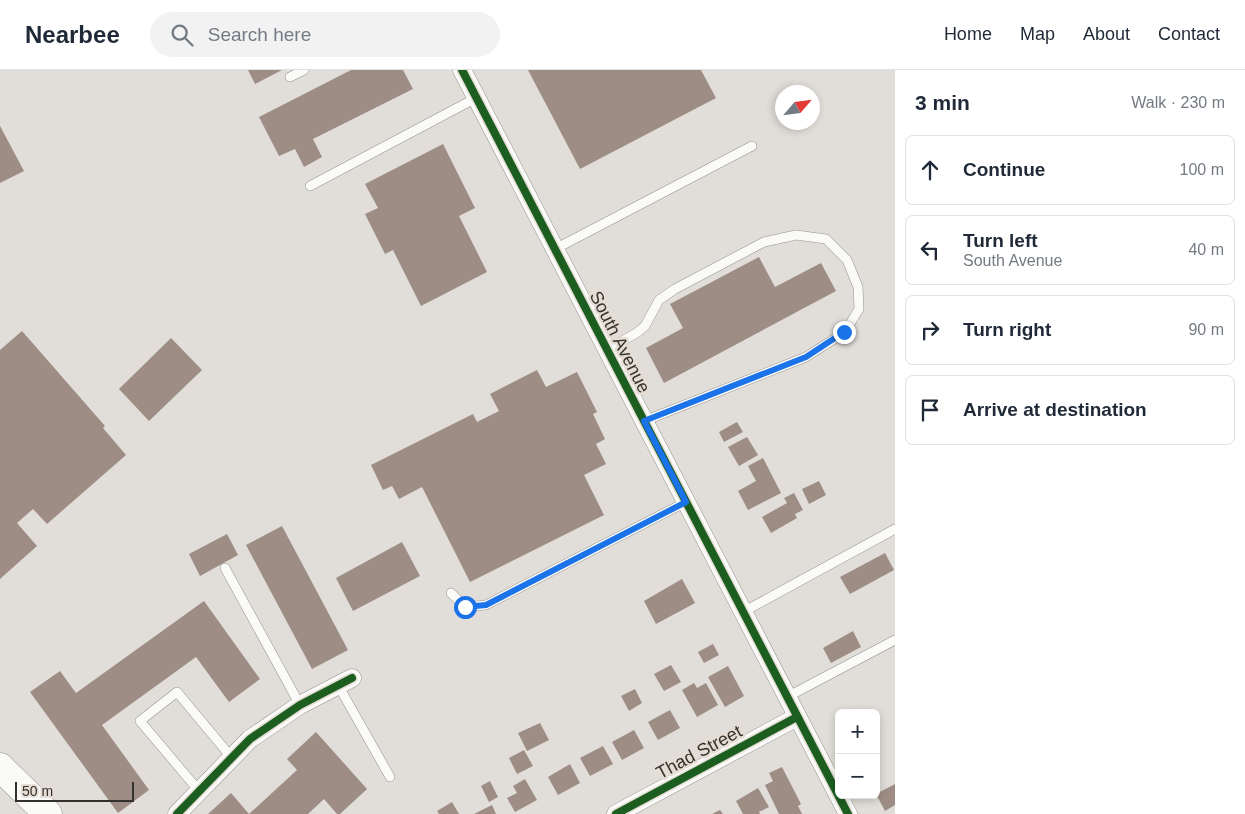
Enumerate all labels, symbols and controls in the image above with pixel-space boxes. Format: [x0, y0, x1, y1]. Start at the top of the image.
search box [150, 12, 500, 57]
text: Nearbee [25, 21, 120, 48]
icon: search [168, 21, 196, 49]
text: Search here [208, 24, 311, 45]
text: Home [944, 24, 992, 44]
text: Map [1020, 24, 1055, 44]
text: About [1083, 24, 1130, 44]
text: Contact [1158, 24, 1220, 44]
north arrow [775, 85, 820, 130]
text: 3 min [915, 91, 970, 114]
text: Walk · 230 m [1131, 94, 1225, 111]
icon: ahead [916, 156, 944, 184]
text: Continue [963, 159, 1045, 180]
text: 100 m [1180, 161, 1224, 178]
text: Turn left [963, 230, 1038, 251]
icon: left [916, 236, 944, 264]
text: 40 m [1188, 241, 1224, 258]
text: South Avenue [963, 252, 1062, 269]
street label: South Avenue [586, 288, 654, 396]
icon: right [916, 316, 944, 344]
text: Turn right [963, 319, 1051, 340]
route end [833, 321, 856, 344]
text: 90 m [1188, 321, 1224, 338]
icon: arrive [916, 396, 944, 424]
text: Arrive at destination [963, 399, 1147, 420]
route start [454, 596, 477, 619]
map controls [835, 709, 880, 799]
button: + [835, 709, 880, 754]
street label: Thad Street [653, 721, 745, 783]
button: − [835, 754, 880, 799]
scale bar [15, 779, 134, 802]
text: 50 m [22, 783, 53, 799]

